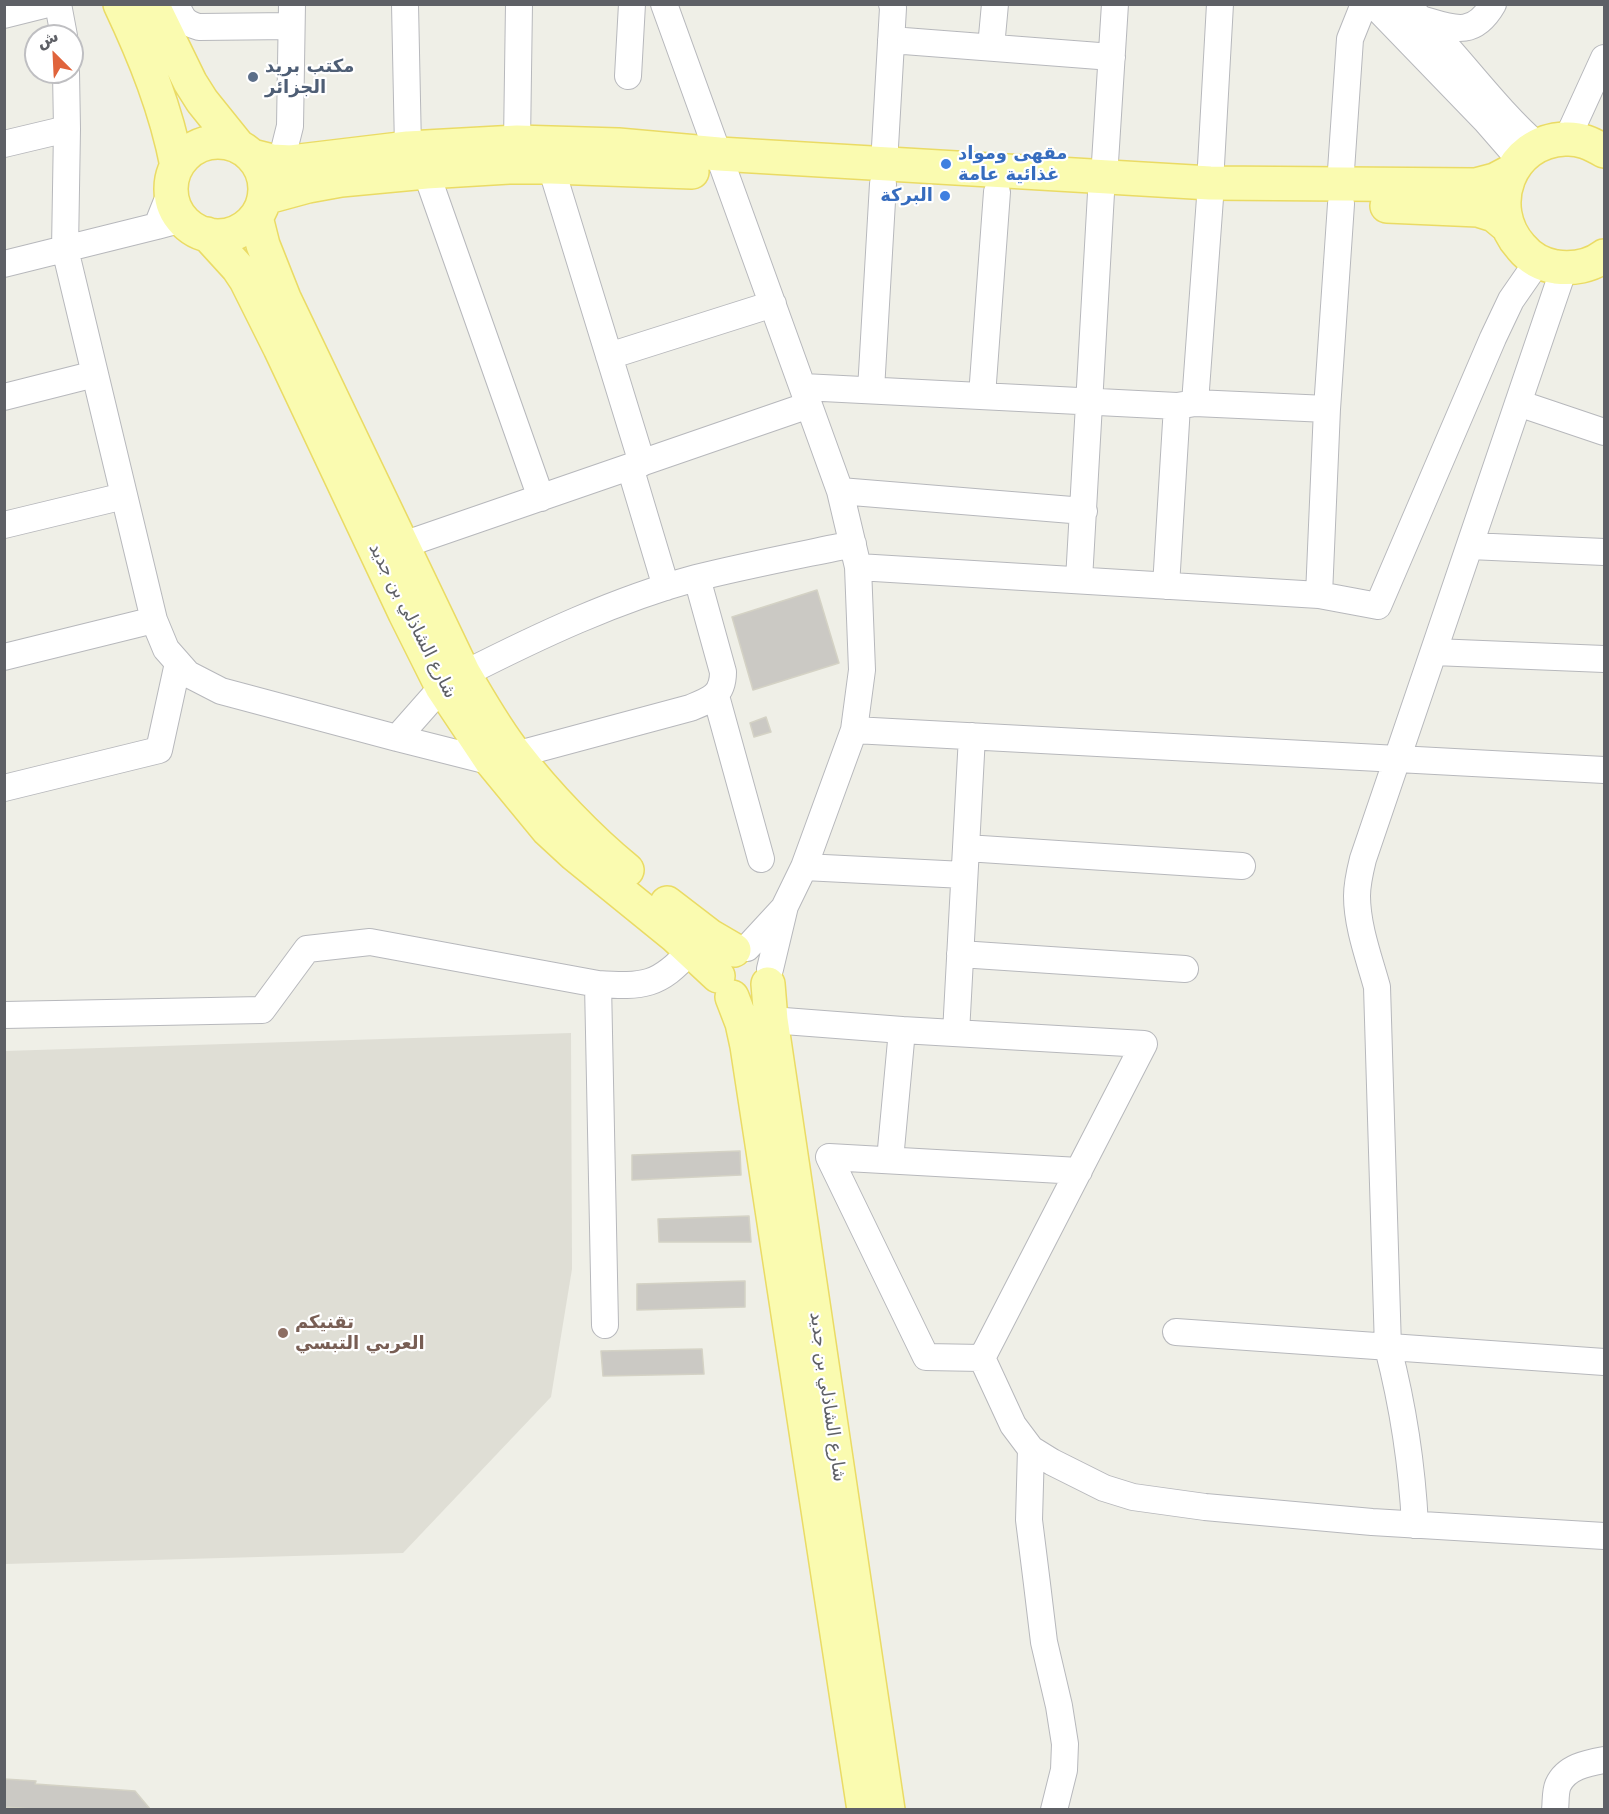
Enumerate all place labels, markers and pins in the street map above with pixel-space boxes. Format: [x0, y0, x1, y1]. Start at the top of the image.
place label: مكتب بريد الجزائر [265, 56, 354, 98]
marker: مكتب بريد الجزائر [246, 70, 260, 84]
place label: مقهى ومواد غذائية عامة [958, 143, 1067, 186]
marker: مقهى ومواد غذائية عامة [939, 157, 953, 171]
place label: البركة [880, 185, 933, 207]
marker: البركة [938, 189, 952, 203]
place label: تقنيكم العربي التبسي [295, 1312, 425, 1354]
marker: تقنيكم العربي التبسي [276, 1326, 290, 1340]

